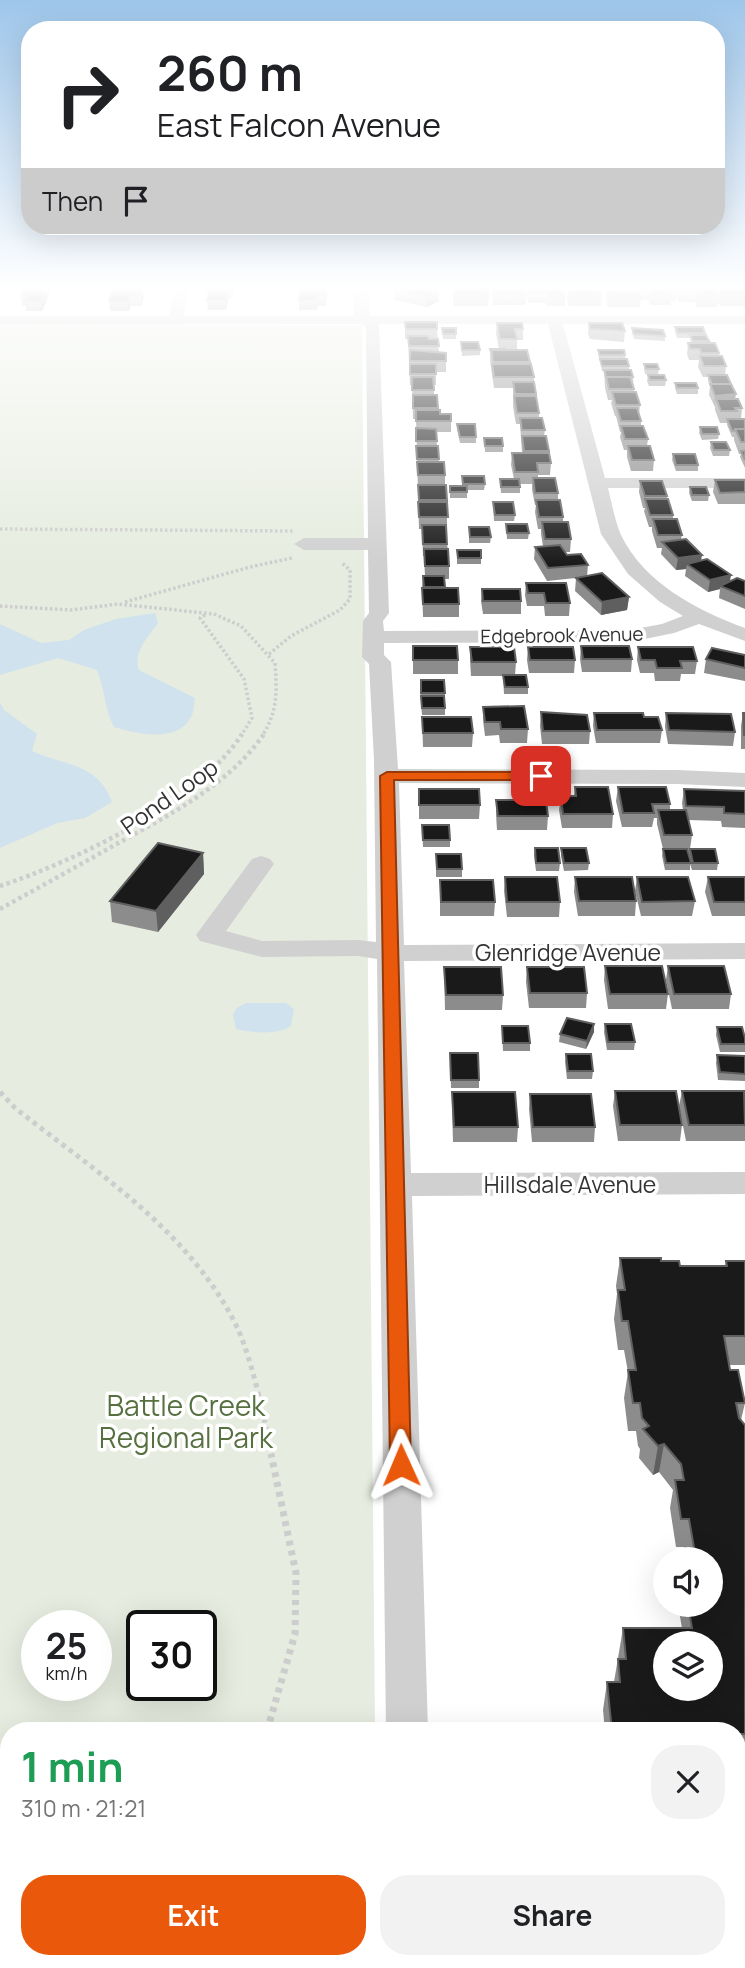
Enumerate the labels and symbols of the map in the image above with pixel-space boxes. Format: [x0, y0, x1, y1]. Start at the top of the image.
street label: Edgebrook Avenue [480, 621, 644, 649]
pin [511, 746, 571, 806]
street label: Pond Loop [114, 751, 224, 841]
street label: Glenridge Avenue [475, 936, 661, 968]
street label: Hillsdale Avenue [484, 1168, 656, 1200]
park label: Battle Creek Regional Park [99, 1386, 274, 1456]
position arrow [364, 1428, 438, 1502]
speed limit sign: 30 [126, 1610, 217, 1701]

